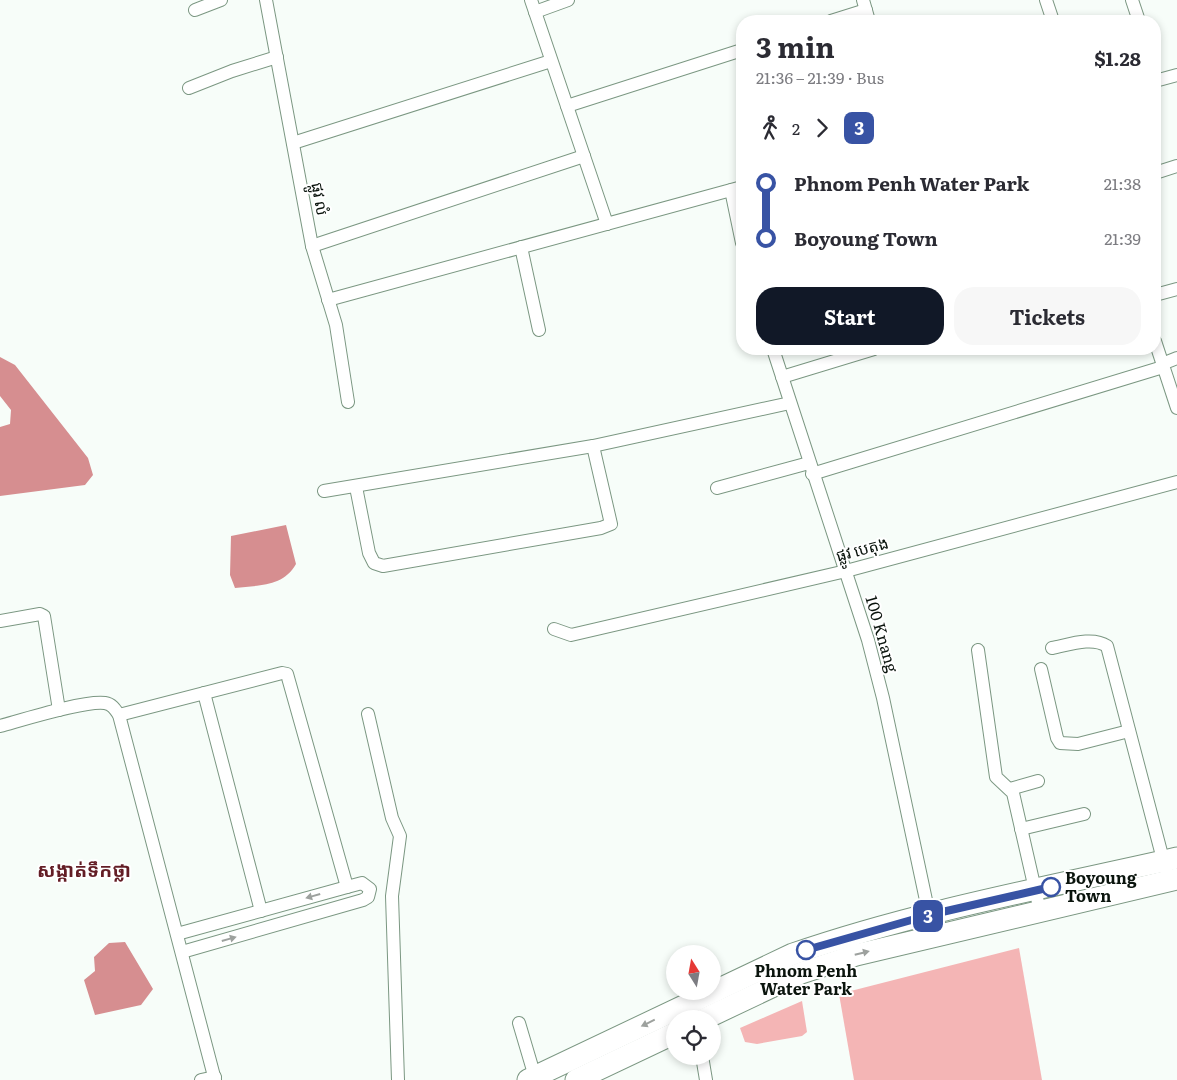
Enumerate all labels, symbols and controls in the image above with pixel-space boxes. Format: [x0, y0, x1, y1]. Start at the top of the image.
text: 3 min [756, 25, 835, 67]
text: $1.28 [1094, 44, 1141, 72]
text: 21:36 – 21:39 · Bus [756, 65, 884, 89]
icon: walk [756, 114, 784, 142]
icon: forward [808, 114, 836, 142]
text: 3 [854, 114, 864, 141]
text: 2 [792, 116, 800, 140]
text: Phnom Penh Water Park [794, 169, 1029, 197]
text: 21:38 [1104, 171, 1141, 195]
street label: ផ្លូវ លំ [303, 180, 336, 218]
text: Boyoung Town [794, 224, 938, 252]
text: 21:39 [1104, 226, 1141, 250]
button: Start [756, 287, 944, 345]
button: Tickets [954, 287, 1141, 345]
street label: ផ្លូវ បេតុង [833, 529, 892, 570]
street label: 100 Knang [861, 593, 905, 675]
district label: សង្កាត់ទឹកថ្លា [37, 855, 131, 883]
place label: Boyoung Town [1065, 865, 1137, 907]
marker: Boyoung Town [1041, 877, 1061, 897]
one-way arrow [305, 892, 320, 900]
line badge: 3 [912, 900, 944, 932]
text: 3 [923, 902, 933, 929]
one-way arrow [222, 934, 237, 942]
marker: Phnom Penh Water Park [796, 940, 816, 960]
north arrow [666, 945, 721, 1000]
map controls [666, 945, 721, 1065]
one-way arrow [854, 949, 869, 957]
place label: Phnom Penh Water Park [755, 958, 857, 1000]
button: locate [666, 1010, 721, 1065]
one-way arrow [641, 1019, 656, 1027]

